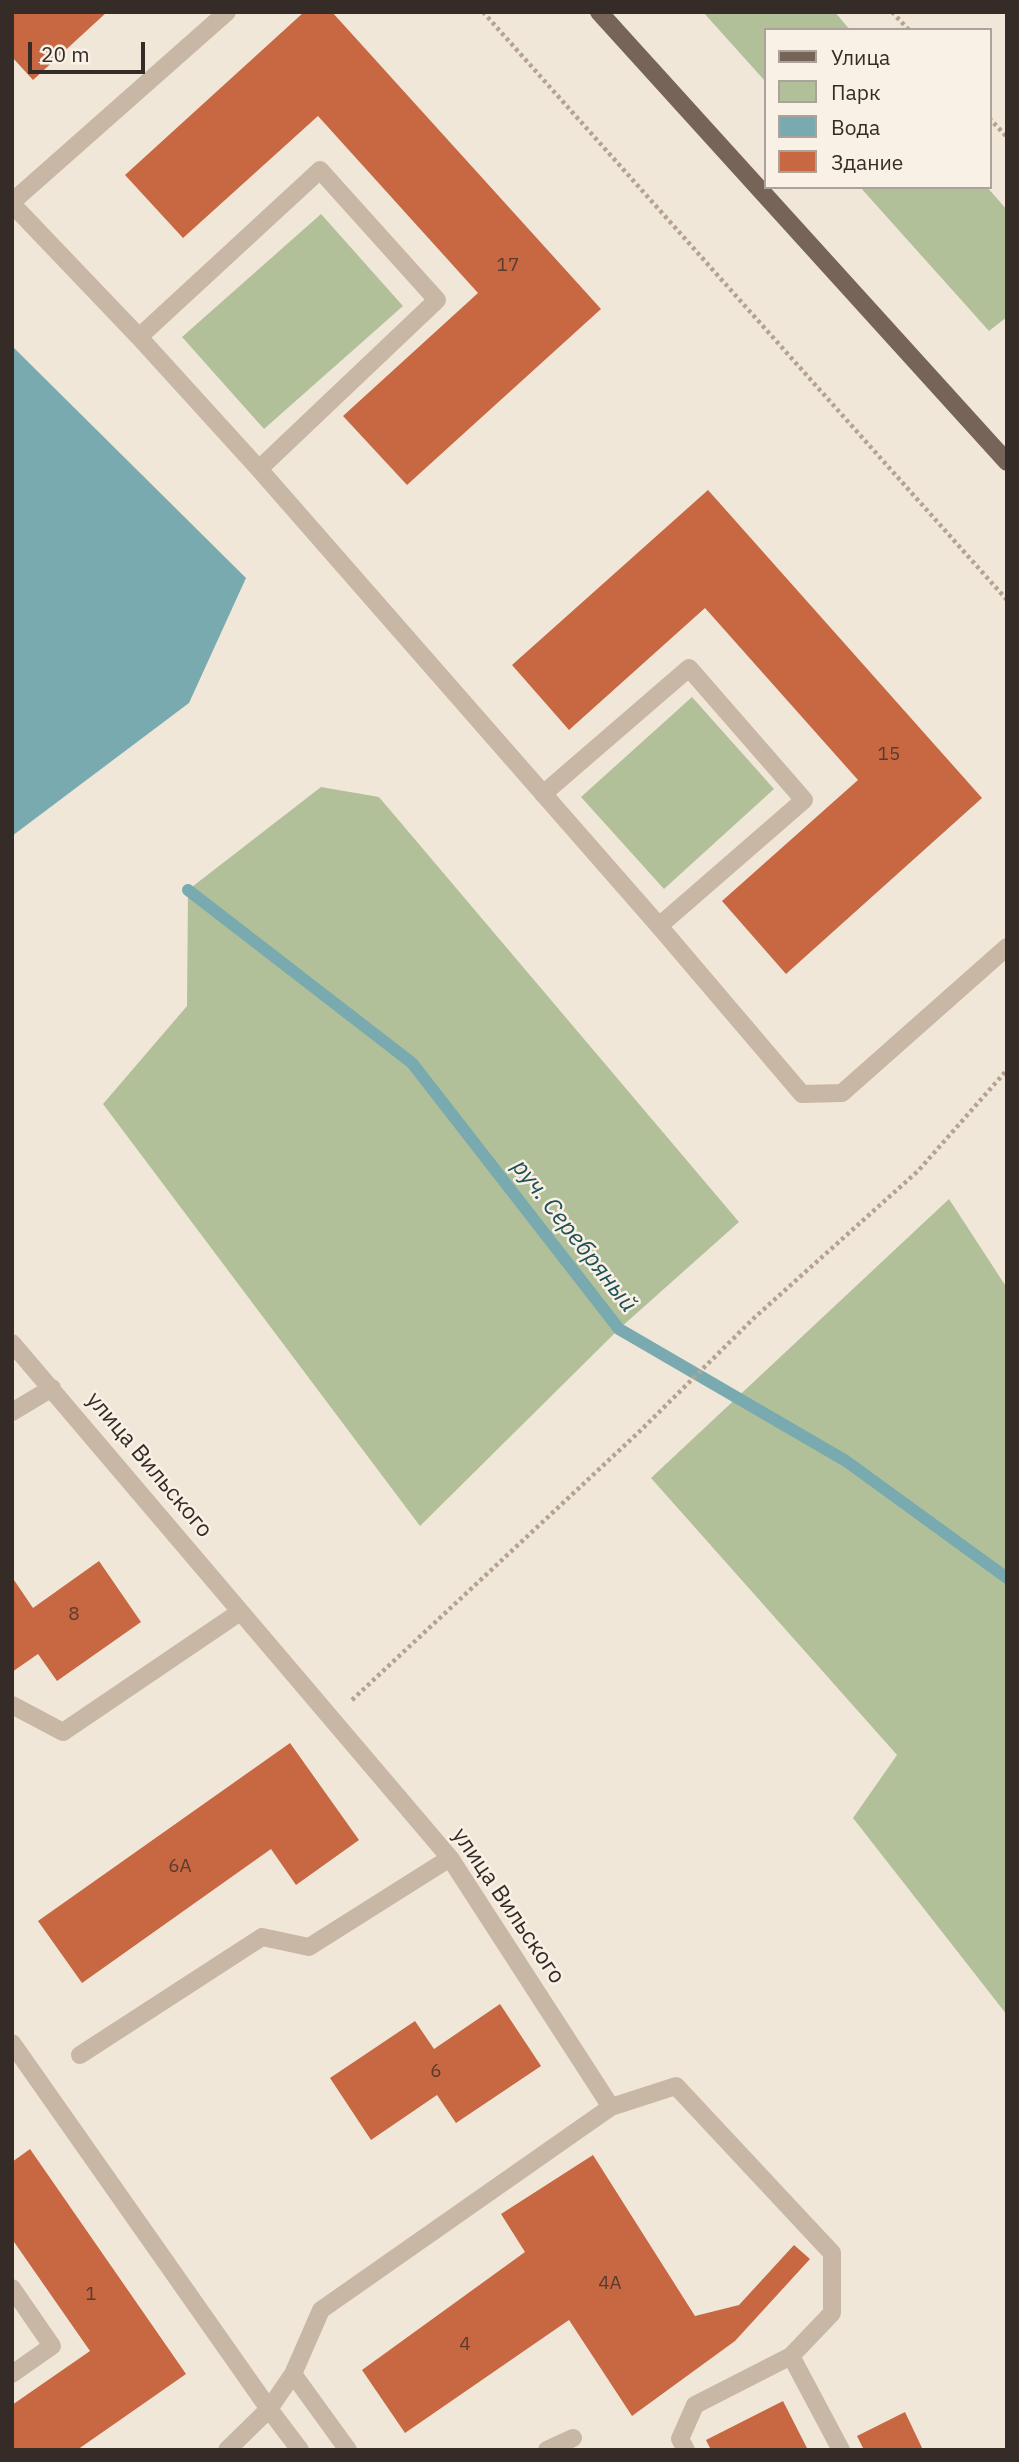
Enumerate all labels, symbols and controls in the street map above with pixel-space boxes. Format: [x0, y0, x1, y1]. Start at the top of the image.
scale bar [32, 28, 149, 72]
legend [764, 28, 991, 189]
text: 20 m [41, 40, 90, 68]
text: Улица [831, 43, 890, 71]
text: Парк [831, 78, 881, 106]
text: Вода [831, 113, 880, 141]
text: Здание [831, 148, 903, 176]
house number: 17 [497, 255, 519, 277]
house number: 15 [878, 744, 900, 766]
water label: руч. Серебряный [505, 1154, 643, 1318]
street label: улица Вильского [80, 1386, 218, 1544]
house number: 8 [68, 1604, 80, 1626]
street label: улица Вильского [446, 1823, 570, 1989]
house number: 6А [168, 1856, 192, 1878]
house number: 6 [430, 2061, 442, 2083]
house number: 4А [598, 2273, 622, 2295]
house number: 1 [85, 2284, 97, 2306]
house number: 4 [459, 2334, 471, 2356]

